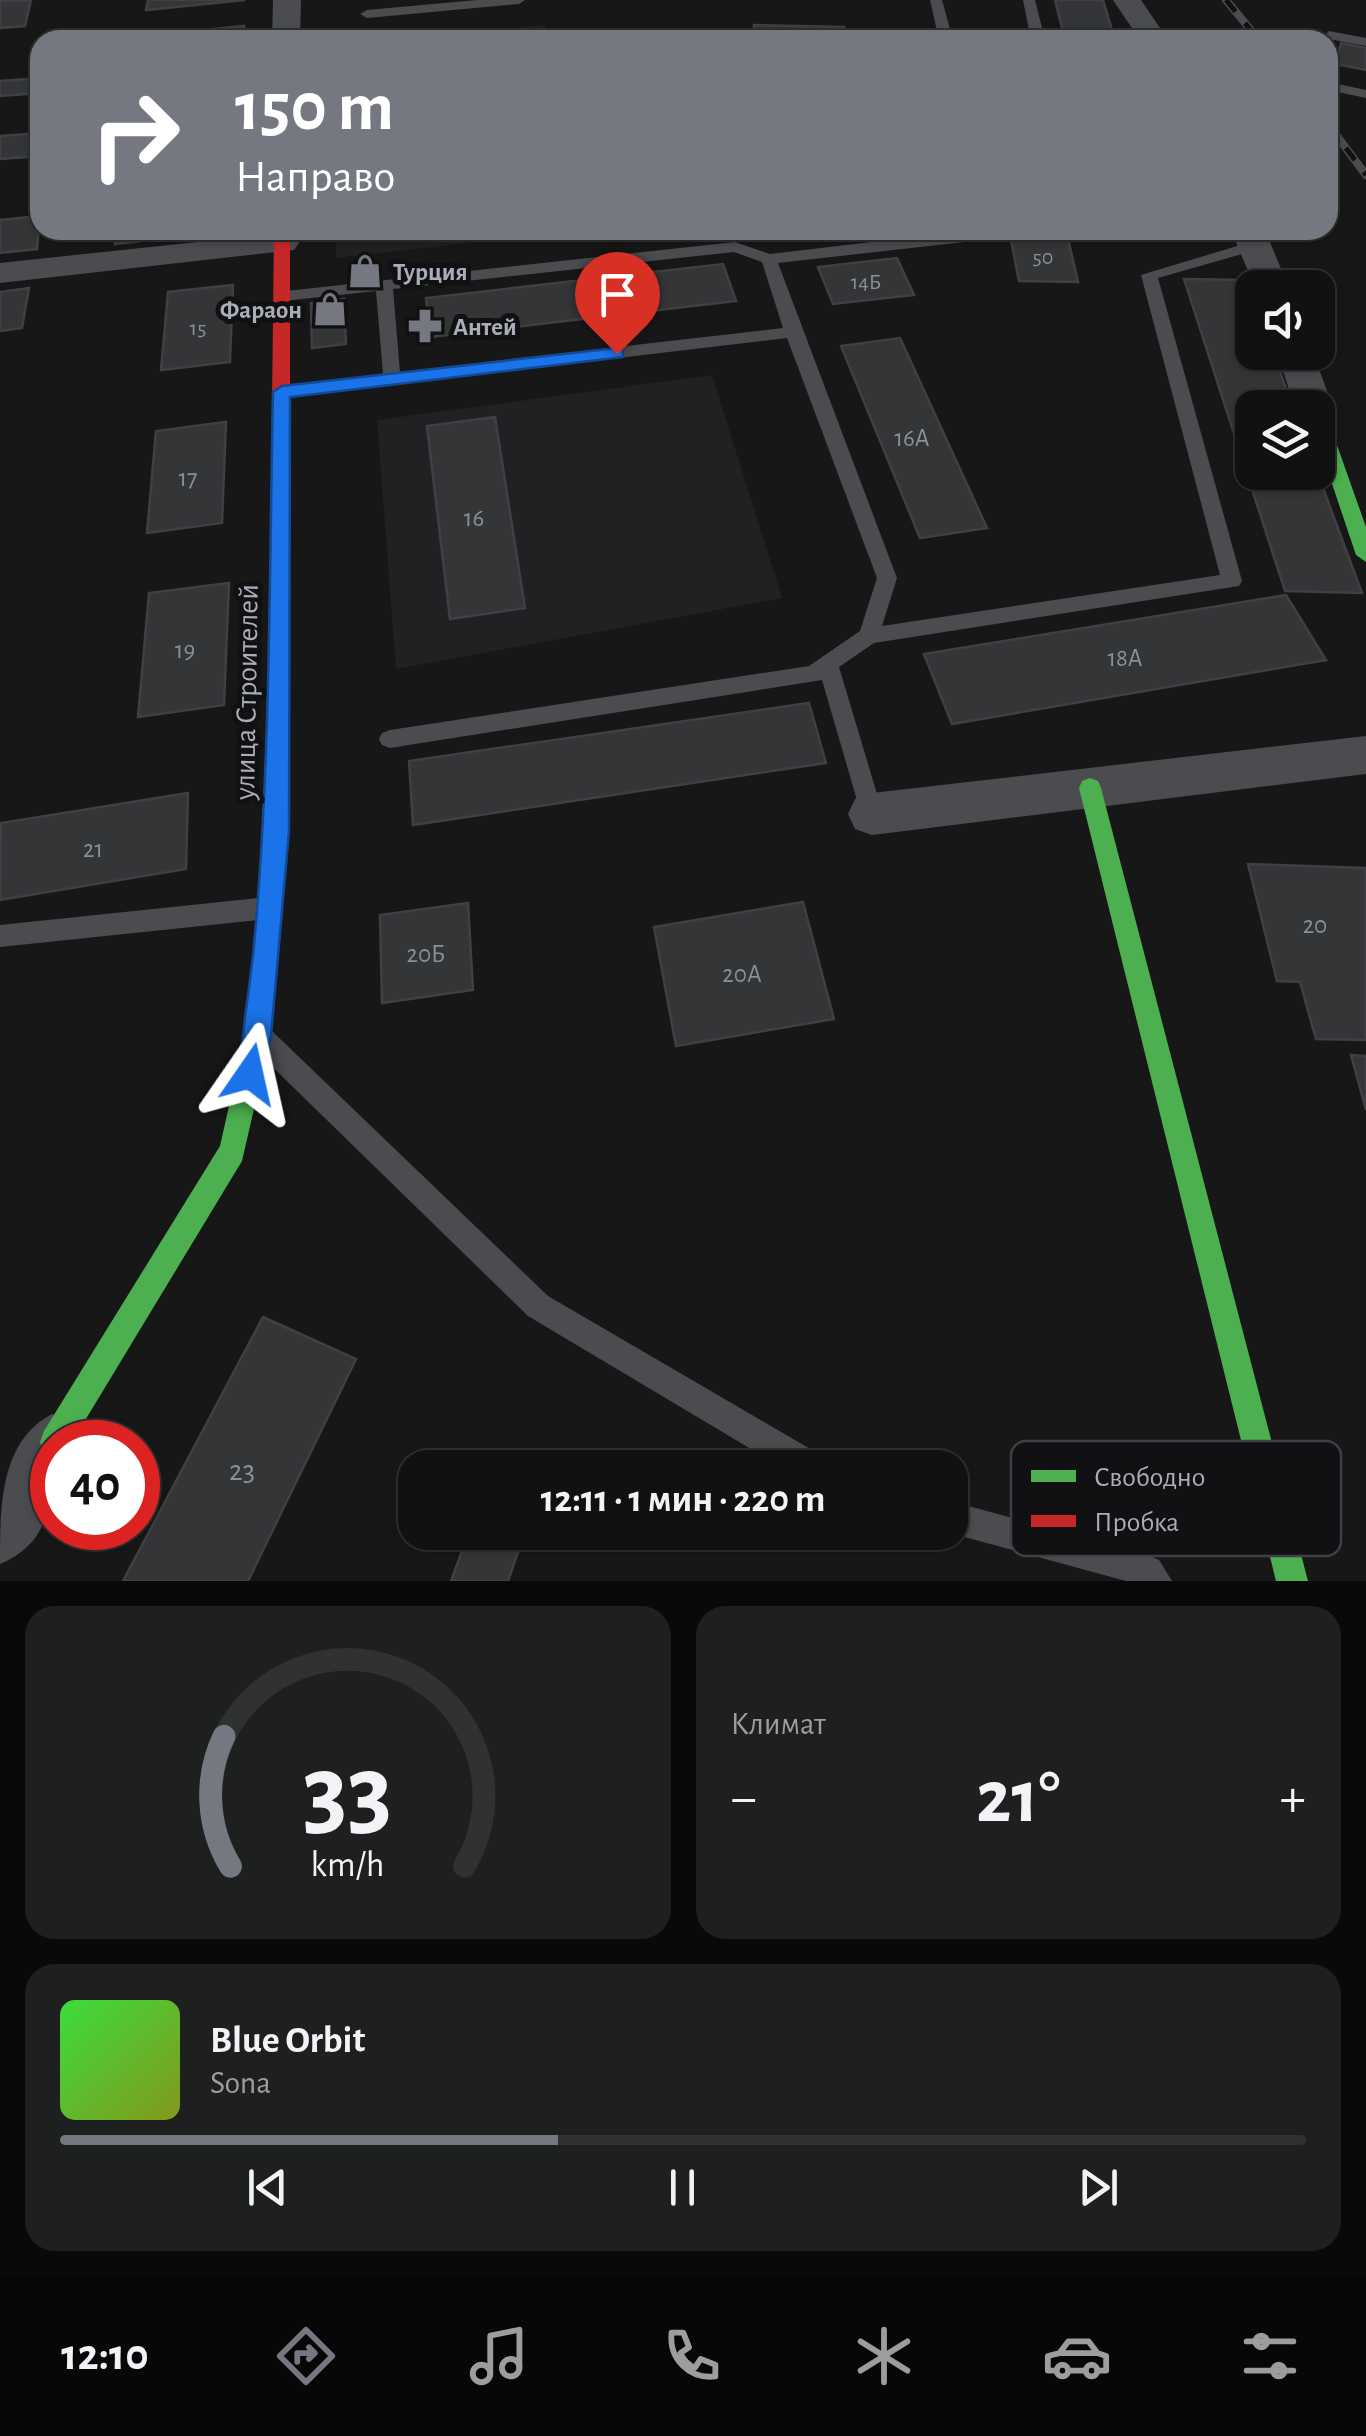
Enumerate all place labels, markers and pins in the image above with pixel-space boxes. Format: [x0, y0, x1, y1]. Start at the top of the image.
shop icon: Турция [346, 252, 384, 290]
pin [575, 252, 660, 355]
place label: Турция [393, 260, 468, 285]
shop icon: Фараон [311, 290, 349, 328]
place label: Фараон [220, 298, 302, 323]
pharmacy icon: Антей [406, 307, 444, 345]
place label: Антей [453, 315, 517, 340]

